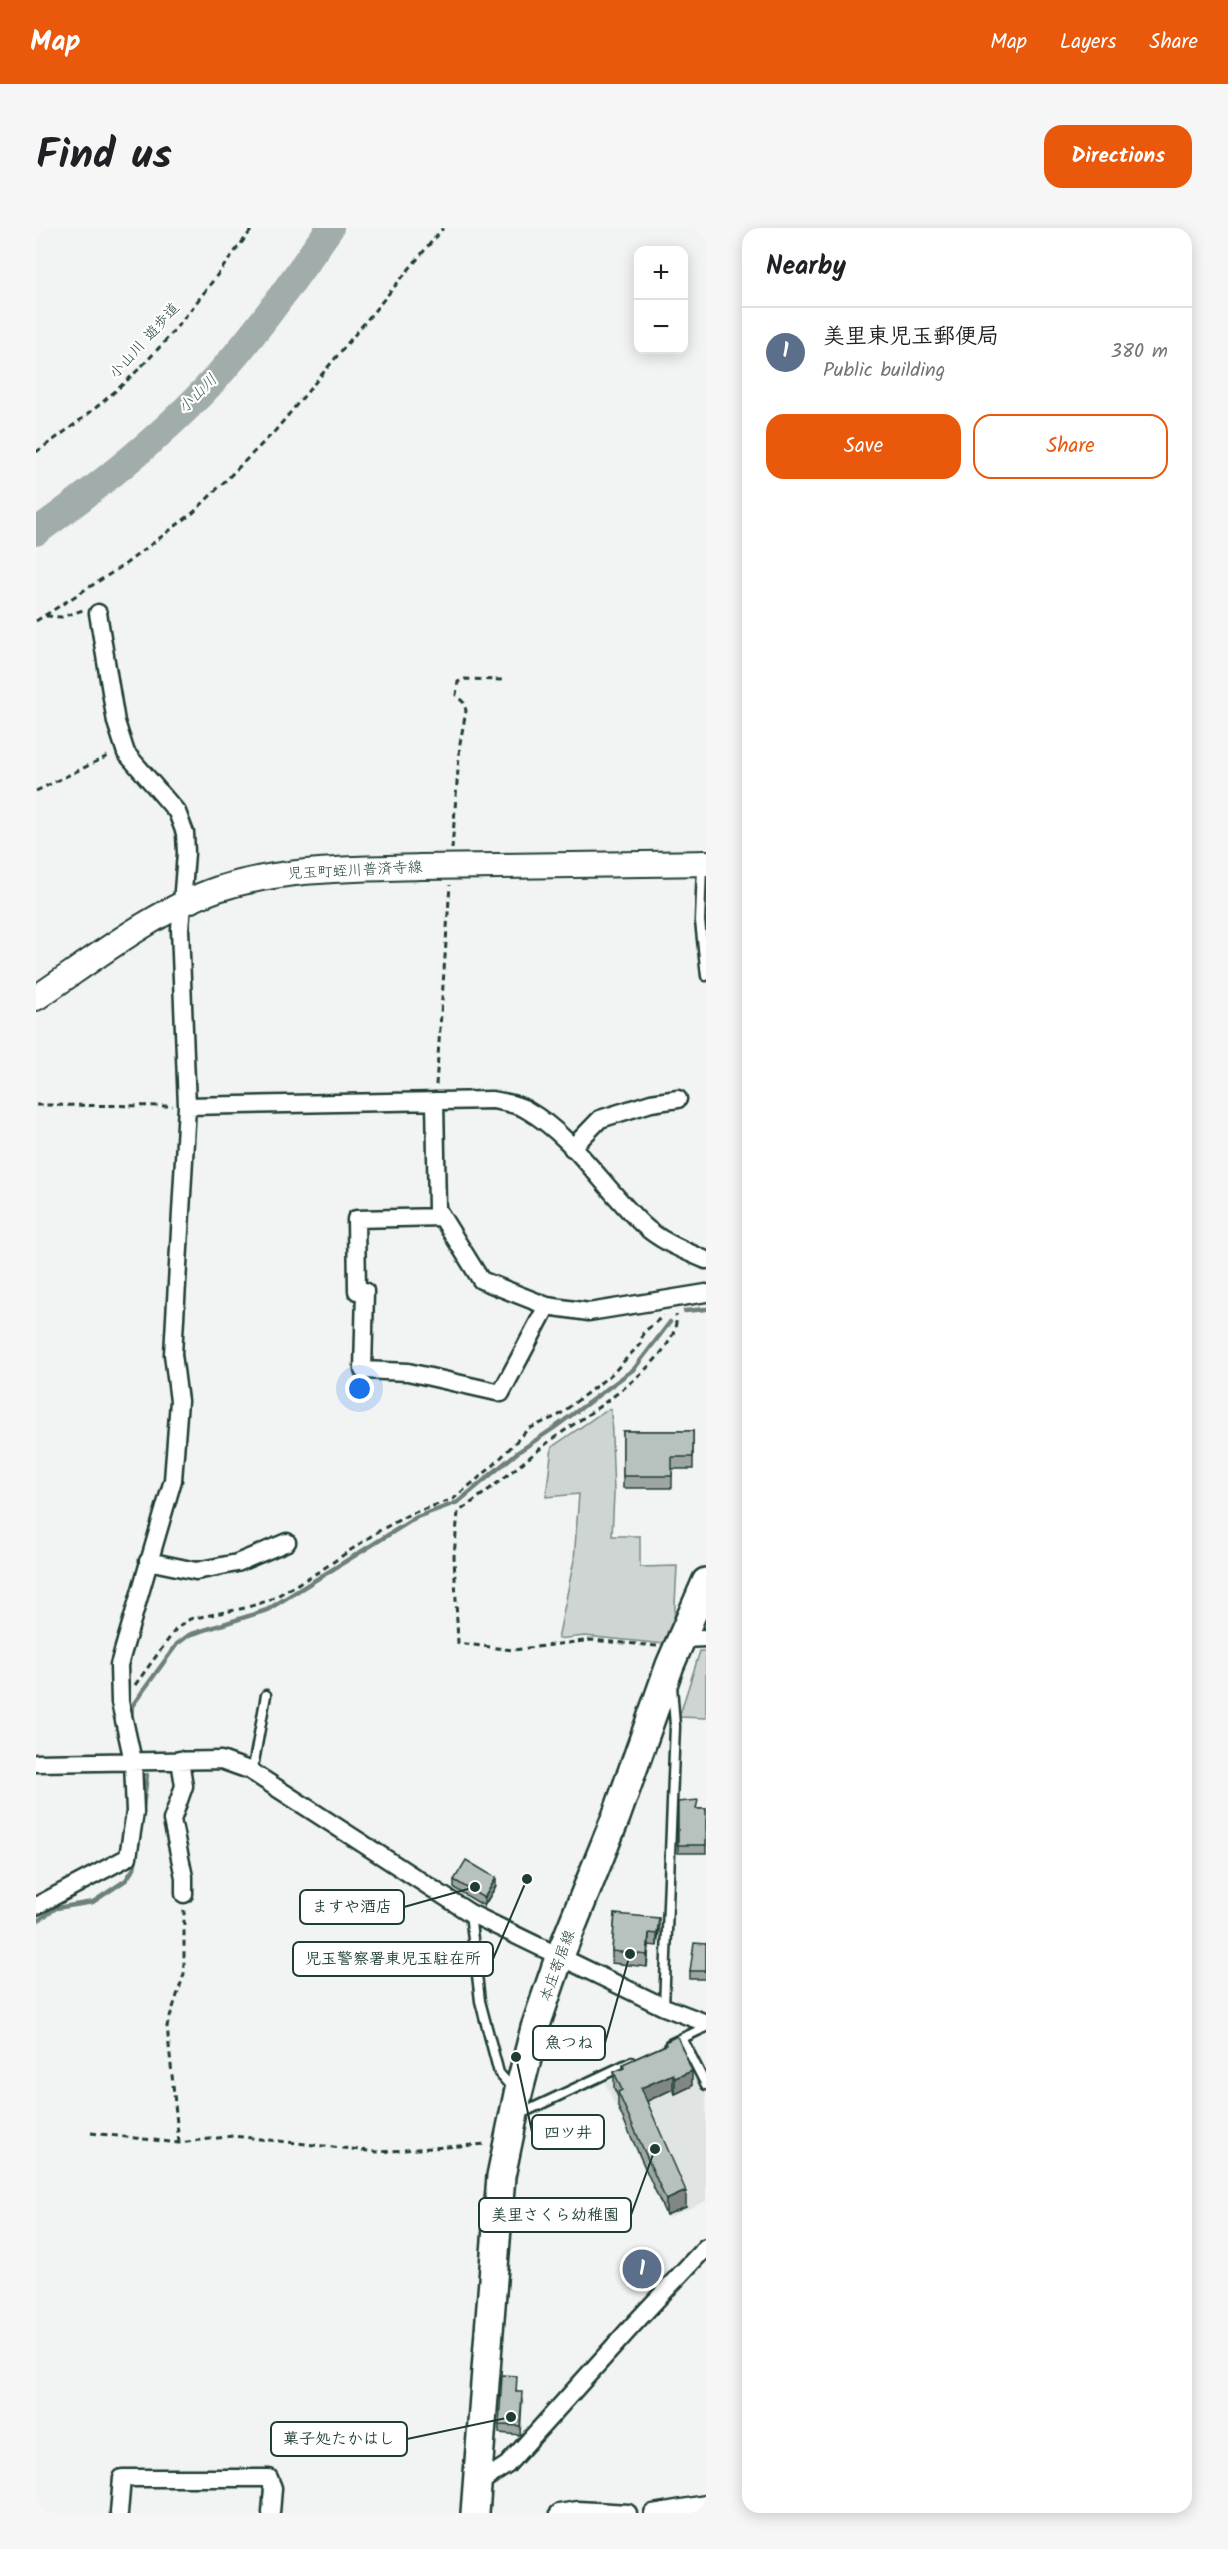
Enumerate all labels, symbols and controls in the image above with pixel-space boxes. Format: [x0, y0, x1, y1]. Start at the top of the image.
text: Map [30, 20, 81, 65]
text: Map [990, 26, 1027, 59]
text: Layers [1060, 26, 1116, 59]
text: Share [1149, 26, 1198, 59]
text: Find us [36, 123, 172, 190]
button: Directions [1044, 125, 1192, 188]
map controls [634, 246, 688, 354]
button: + [634, 246, 688, 300]
text: Nearby [766, 246, 846, 288]
street label: 小山川 遊歩道 [104, 297, 186, 385]
button: − [634, 300, 688, 354]
text: 美里東児玉郵便局 [823, 320, 999, 355]
text: 1 [782, 336, 789, 368]
text: 380 m [1111, 336, 1168, 368]
text: Public building [823, 355, 945, 387]
water label: 小山川 [172, 368, 224, 420]
button: Save [766, 414, 961, 479]
button: Share [973, 414, 1168, 479]
street label: 児玉町蛭川普済寺線 [287, 855, 423, 887]
your location [345, 1374, 374, 1403]
callout: ますや酒店 [300, 1890, 404, 1924]
text: ますや酒店 [312, 1895, 392, 1920]
street label: 本庄寄居線 [534, 1927, 582, 2005]
callout: 児玉警察署東児玉駐在所 [293, 1942, 493, 1976]
text: 児玉警察署東児玉駐在所 [305, 1947, 481, 1972]
callout: 魚つね [533, 2026, 605, 2060]
text: 魚つね [545, 2031, 593, 2056]
callout: 四ツ井 [532, 2115, 604, 2149]
text: 四ツ井 [544, 2121, 592, 2146]
callout: 美里さくら幼稚園 [479, 2198, 631, 2232]
text: 美里さくら幼稚園 [491, 2203, 619, 2228]
pin: 1 [622, 2246, 662, 2292]
callout: 菓子処たかはし [271, 2422, 407, 2456]
text: 菓子処たかはし [283, 2427, 395, 2452]

